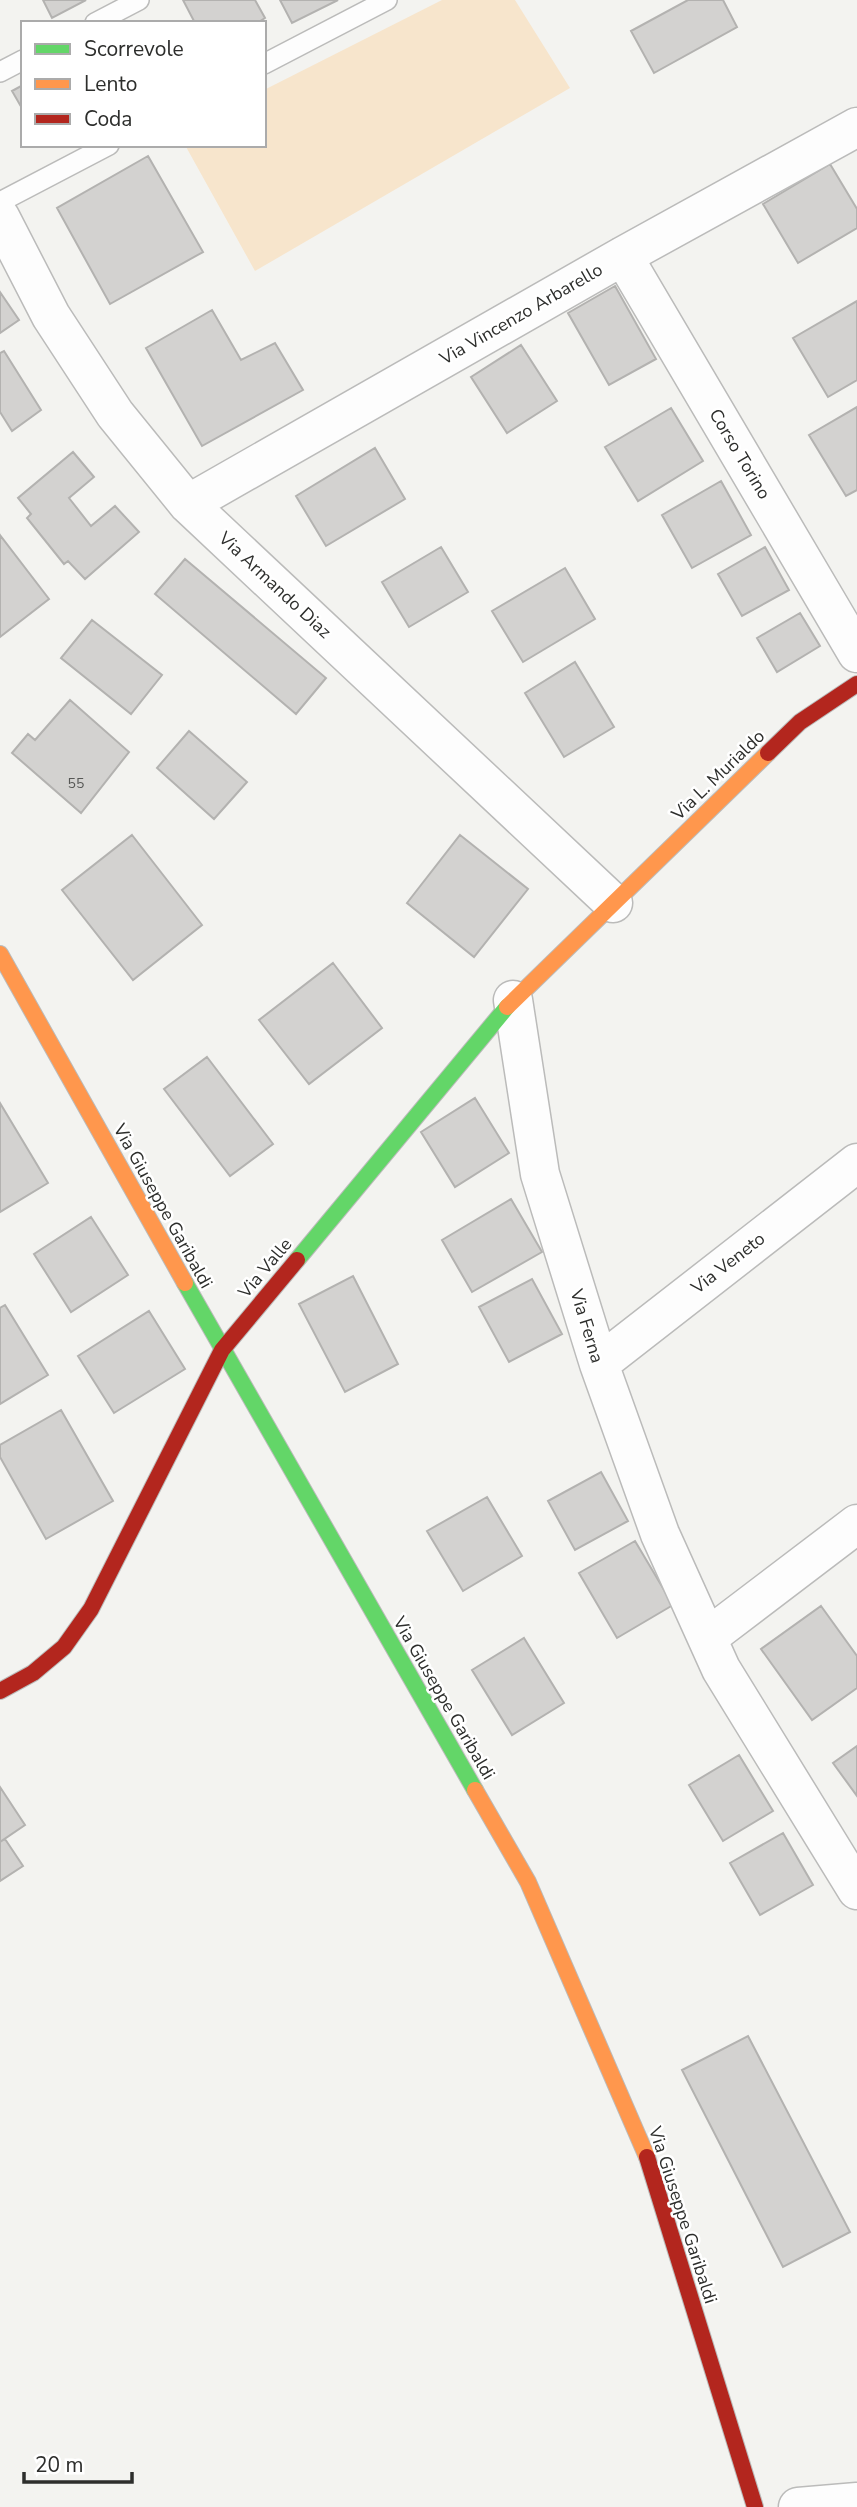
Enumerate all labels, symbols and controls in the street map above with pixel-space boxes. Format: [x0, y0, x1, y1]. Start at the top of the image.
legend [21, 21, 266, 147]
text: Scorrevole [84, 35, 184, 63]
text: Lento [84, 70, 137, 98]
text: Coda [84, 105, 132, 133]
street label: Via Vincenzo Arbarello [434, 258, 607, 371]
street label: Corso Torino [704, 404, 776, 504]
street label: Via Armando Diaz [213, 526, 337, 644]
street label: Via L. Murialdo [665, 724, 770, 826]
house number: 55 [68, 774, 84, 793]
street label: Via Giuseppe Garibaldi [107, 1119, 218, 1293]
street label: Via Veneto [685, 1227, 770, 1300]
street label: Via Valle [232, 1233, 297, 1304]
street label: Via Ferna [564, 1285, 610, 1366]
street label: Via Giuseppe Garibaldi [387, 1611, 501, 1784]
street label: Via Giuseppe Garibaldi [643, 2123, 723, 2307]
scale bar [24, 2440, 133, 2484]
text: 20 m [35, 2451, 84, 2479]

